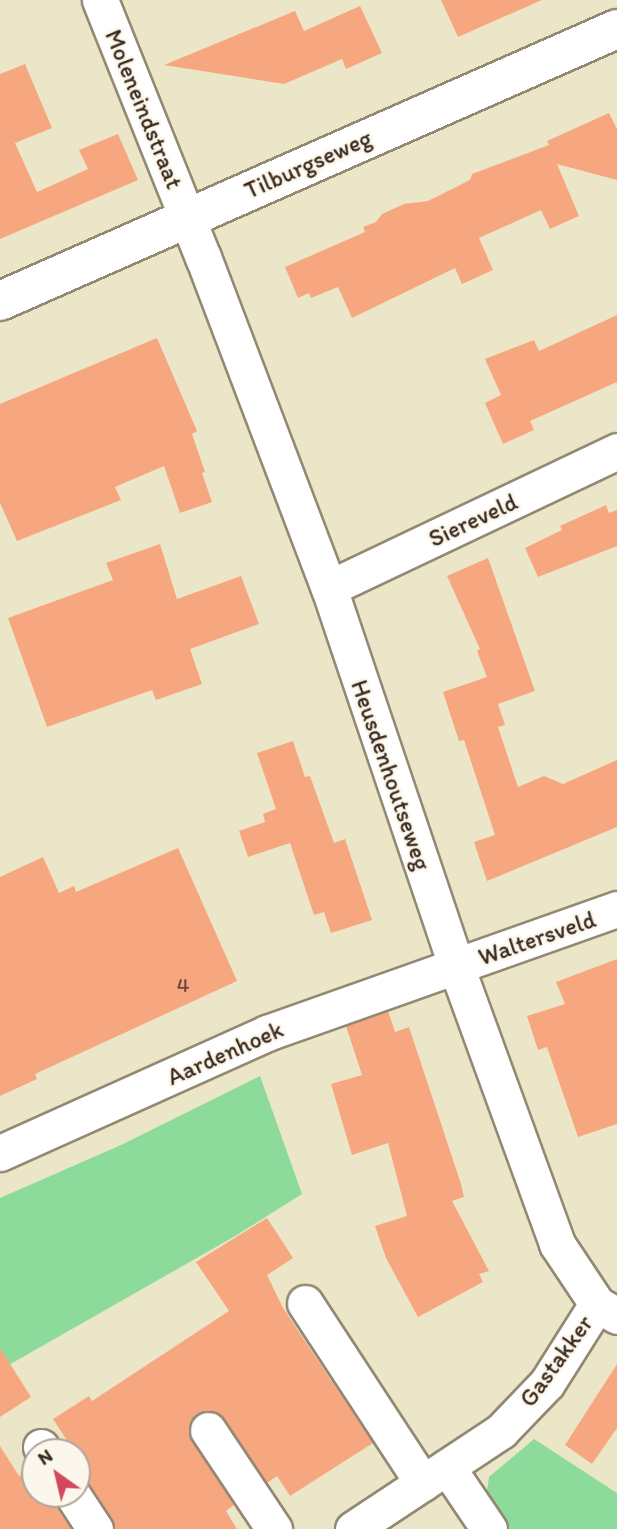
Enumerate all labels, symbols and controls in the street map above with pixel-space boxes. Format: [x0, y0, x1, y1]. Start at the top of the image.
street label: Moleneindstraat [99, 25, 189, 193]
street label: Tilburgseweg [240, 123, 376, 205]
street label: Siereveld [424, 487, 522, 553]
street label: Heusdenhoutseweg [345, 676, 437, 874]
street label: Waltersveld [475, 904, 599, 972]
house number: 4 [177, 972, 189, 998]
street label: Aardenhoek [162, 1015, 288, 1091]
street label: Gastakker [513, 1310, 599, 1412]
north arrow [21, 1438, 91, 1508]
text: N [33, 1444, 57, 1470]

